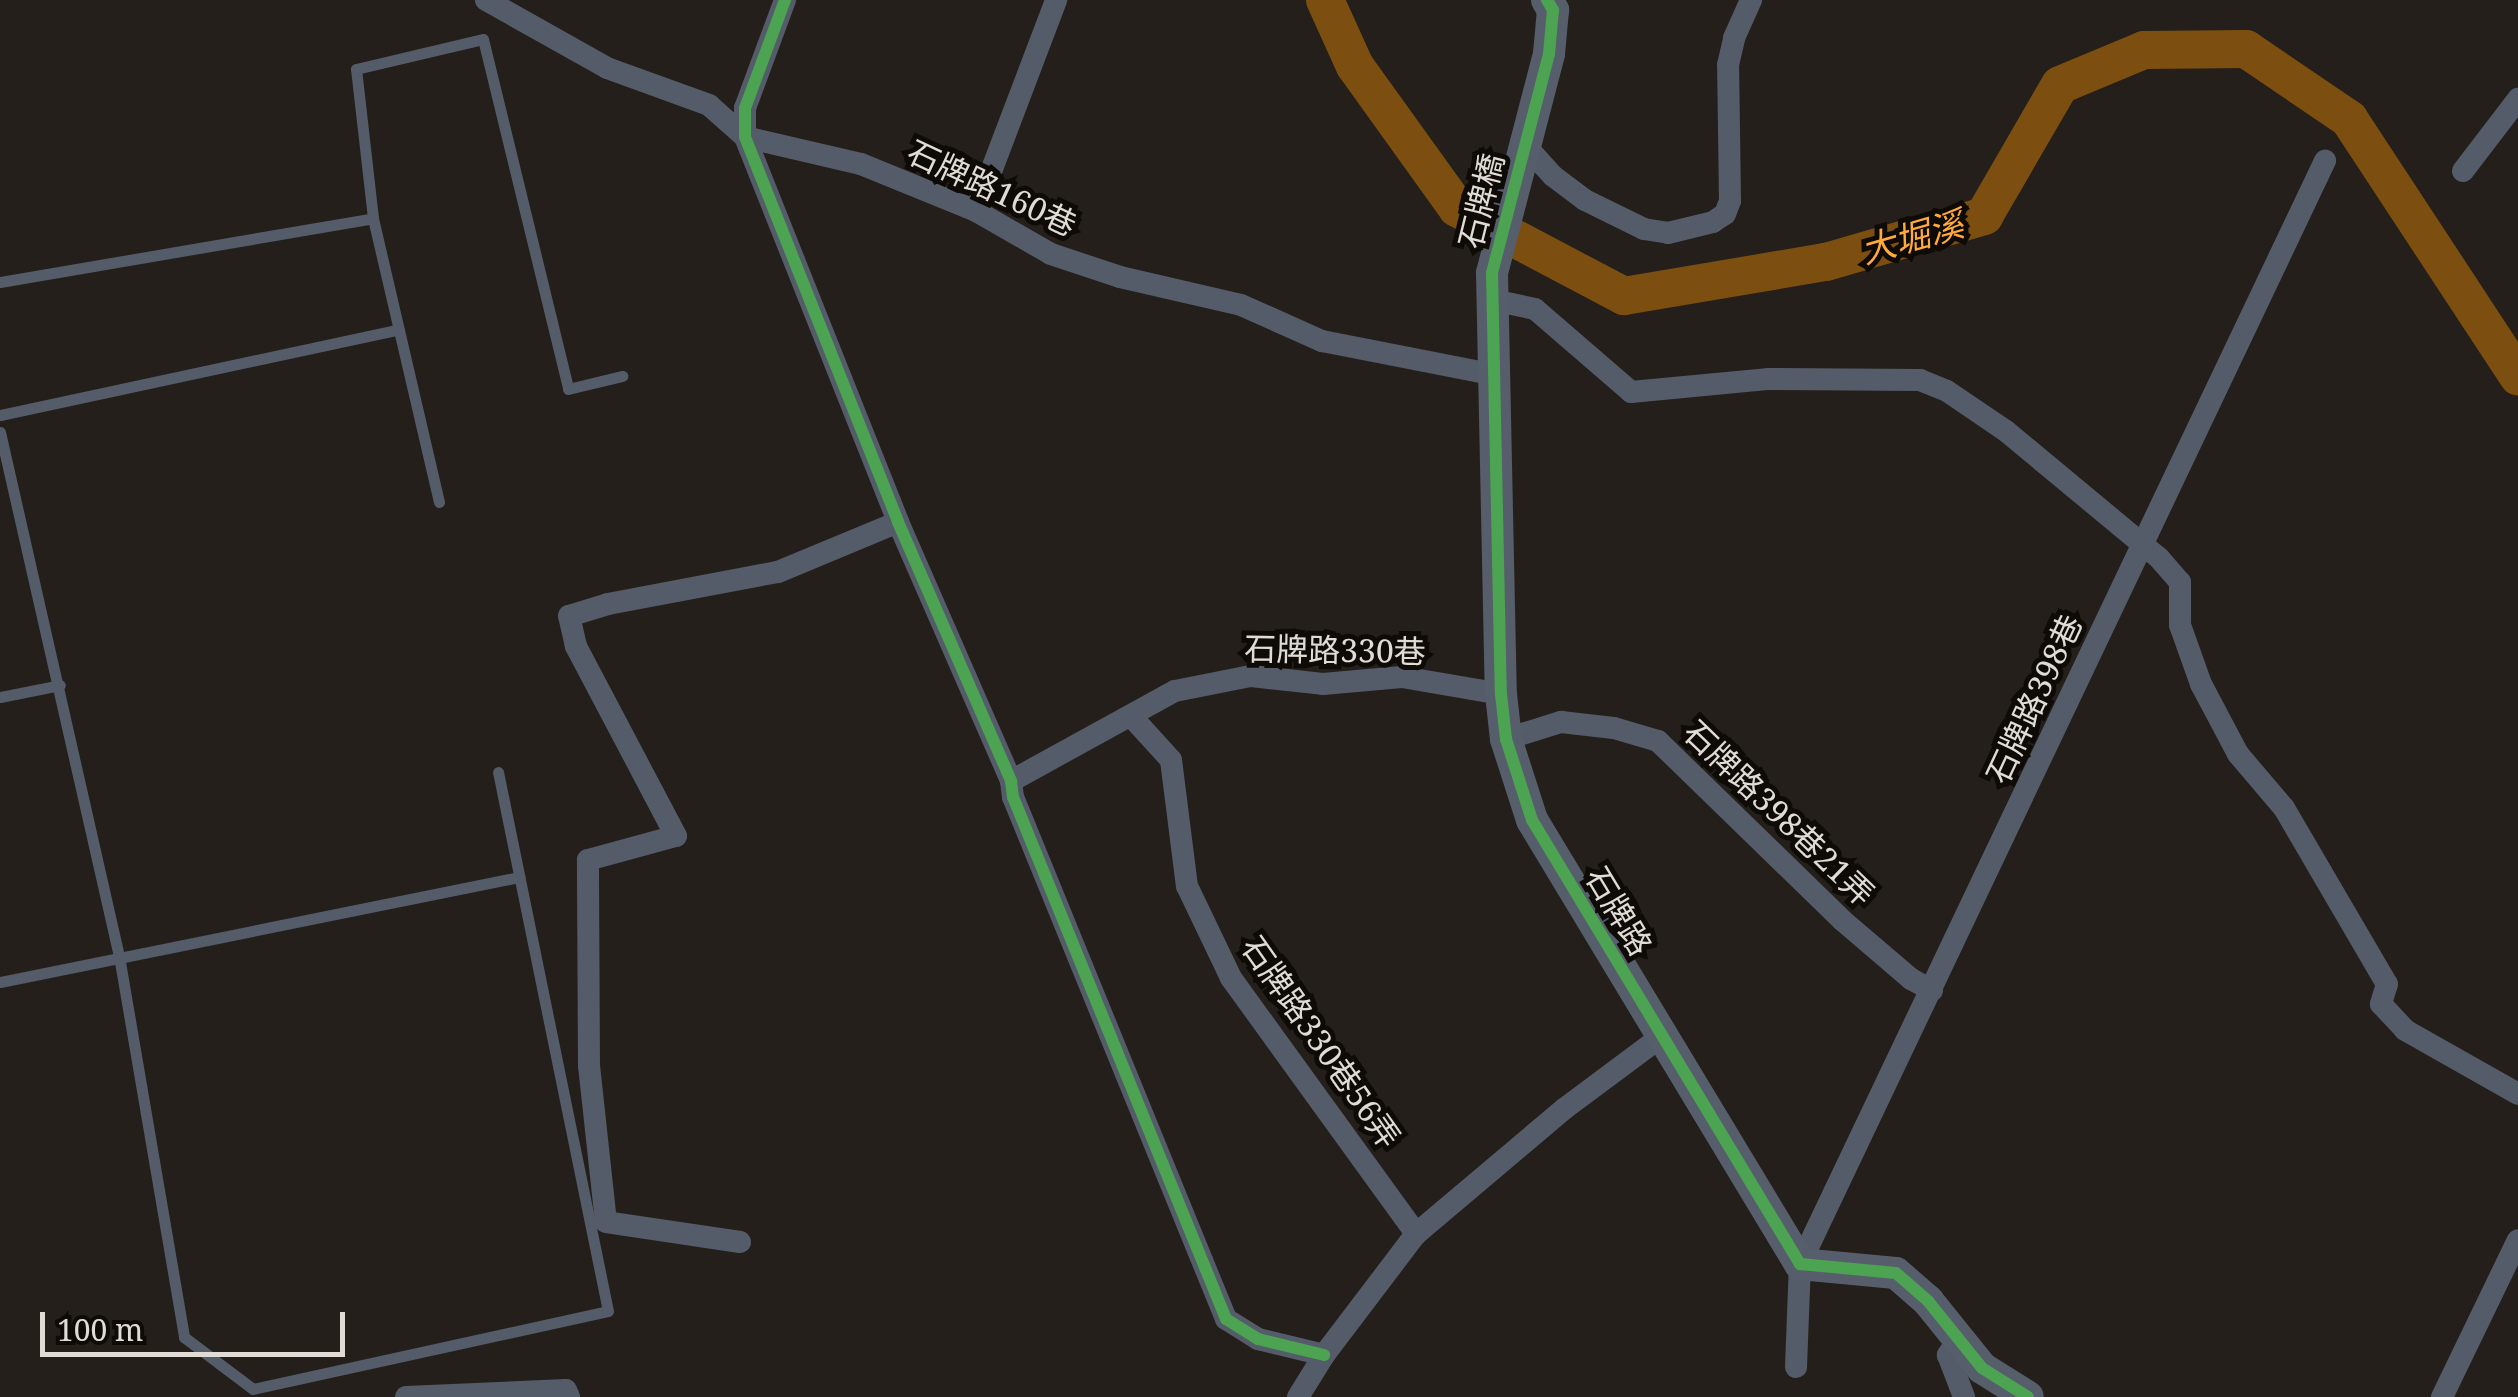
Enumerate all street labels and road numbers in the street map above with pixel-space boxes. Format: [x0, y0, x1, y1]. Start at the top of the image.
street label: 石牌路160巷 [902, 132, 1082, 244]
street label: 石牌橋 [1451, 150, 1511, 252]
street label: 石牌路398巷 [1978, 609, 2090, 789]
street label: 石牌路330巷 [1244, 629, 1426, 671]
street label: 石牌路398巷21弄 [1676, 713, 1882, 913]
street label: 石牌路 [1578, 860, 1660, 962]
street label: 石牌路330巷56弄 [1234, 929, 1408, 1155]

